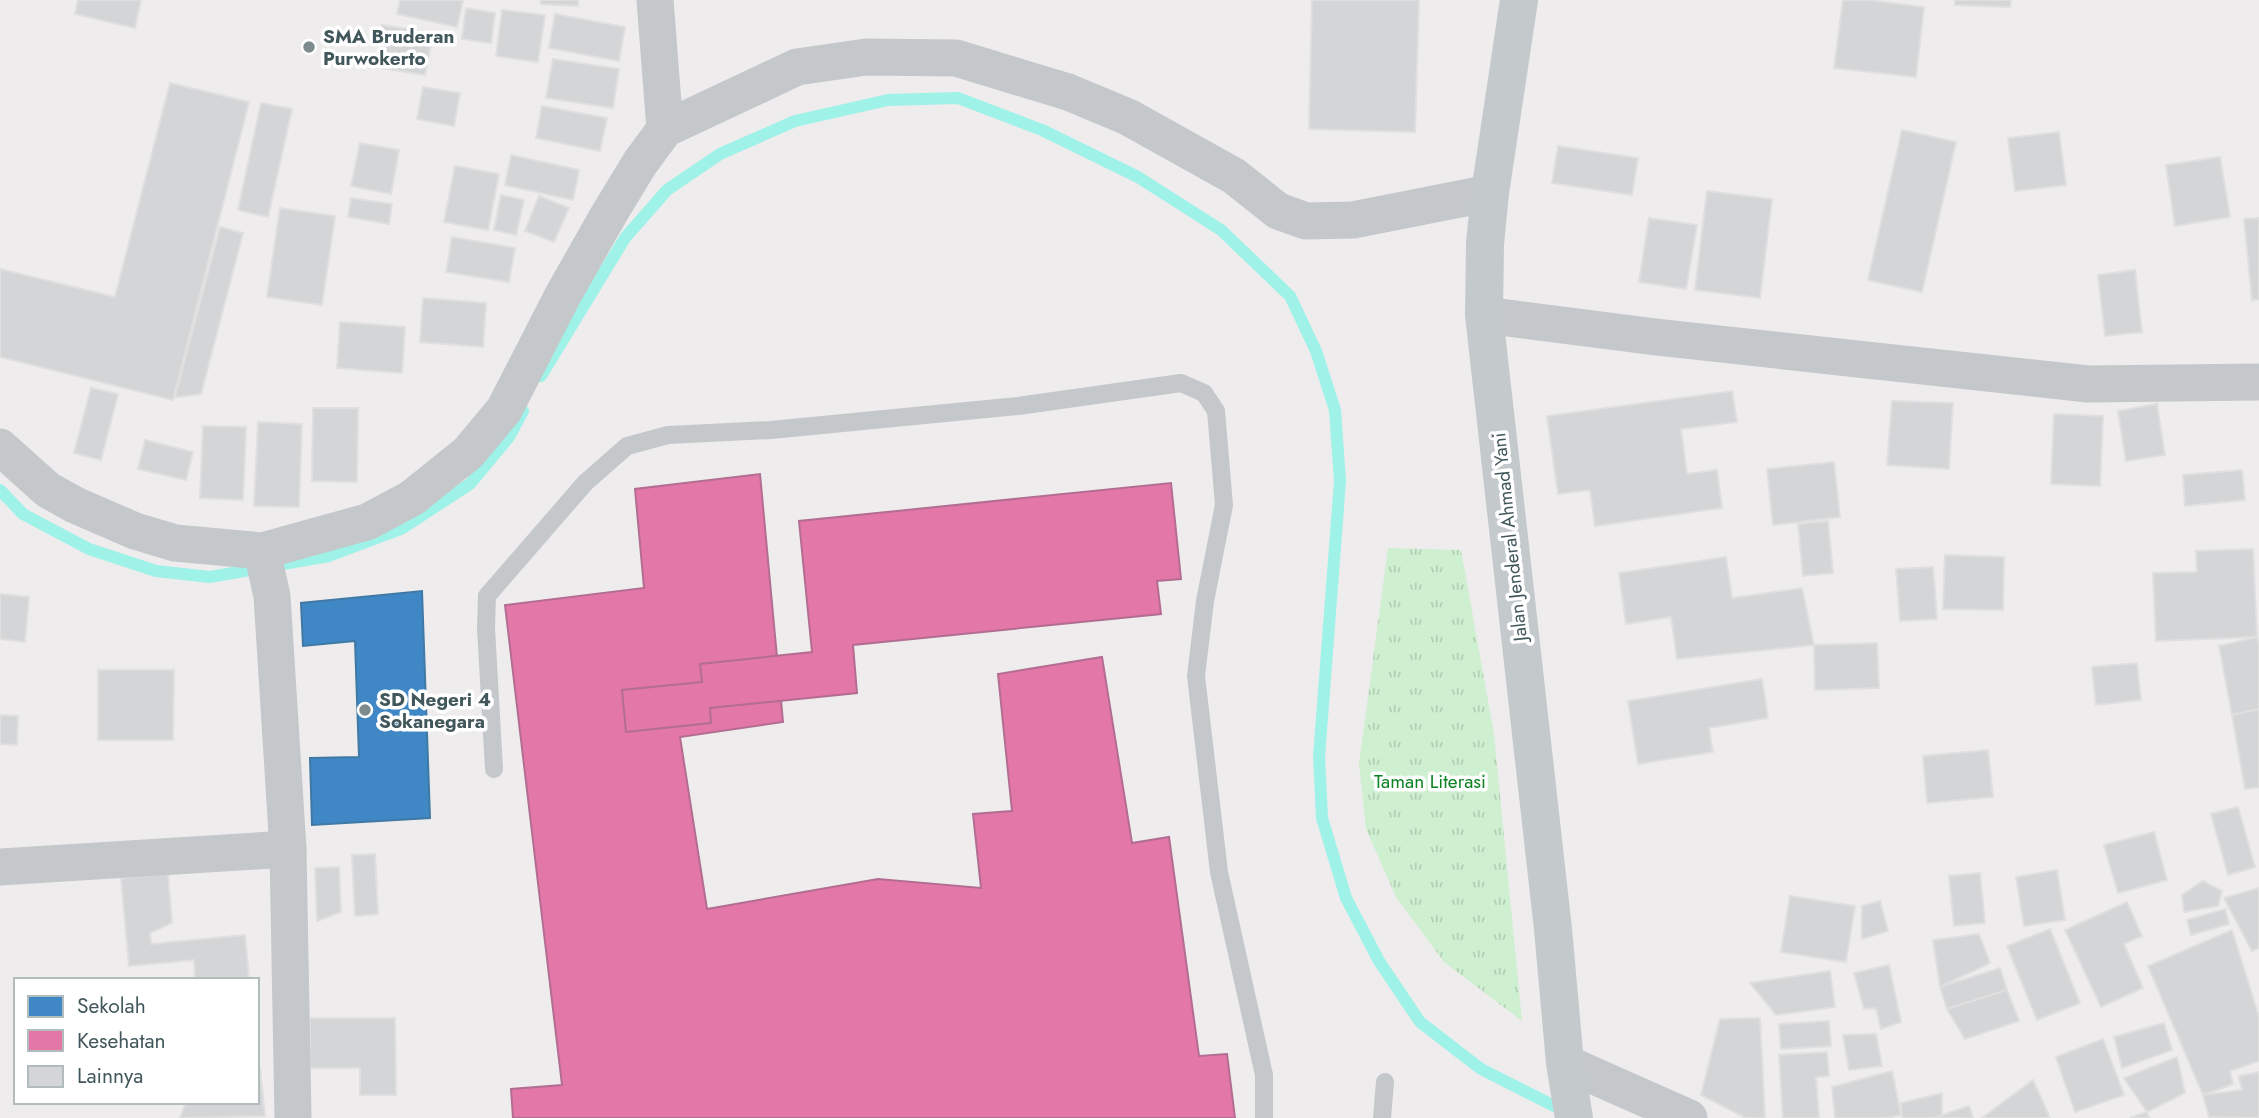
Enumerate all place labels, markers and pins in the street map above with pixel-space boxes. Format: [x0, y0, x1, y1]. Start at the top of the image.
place label: SMA Bruderan Purwokerto [323, 23, 454, 72]
marker: SMA Bruderan Purwokerto [301, 39, 317, 55]
place label: SD Negeri 4 Sokanegara [379, 686, 491, 735]
marker: SD Negeri 4 Sokanegara [357, 702, 373, 718]

